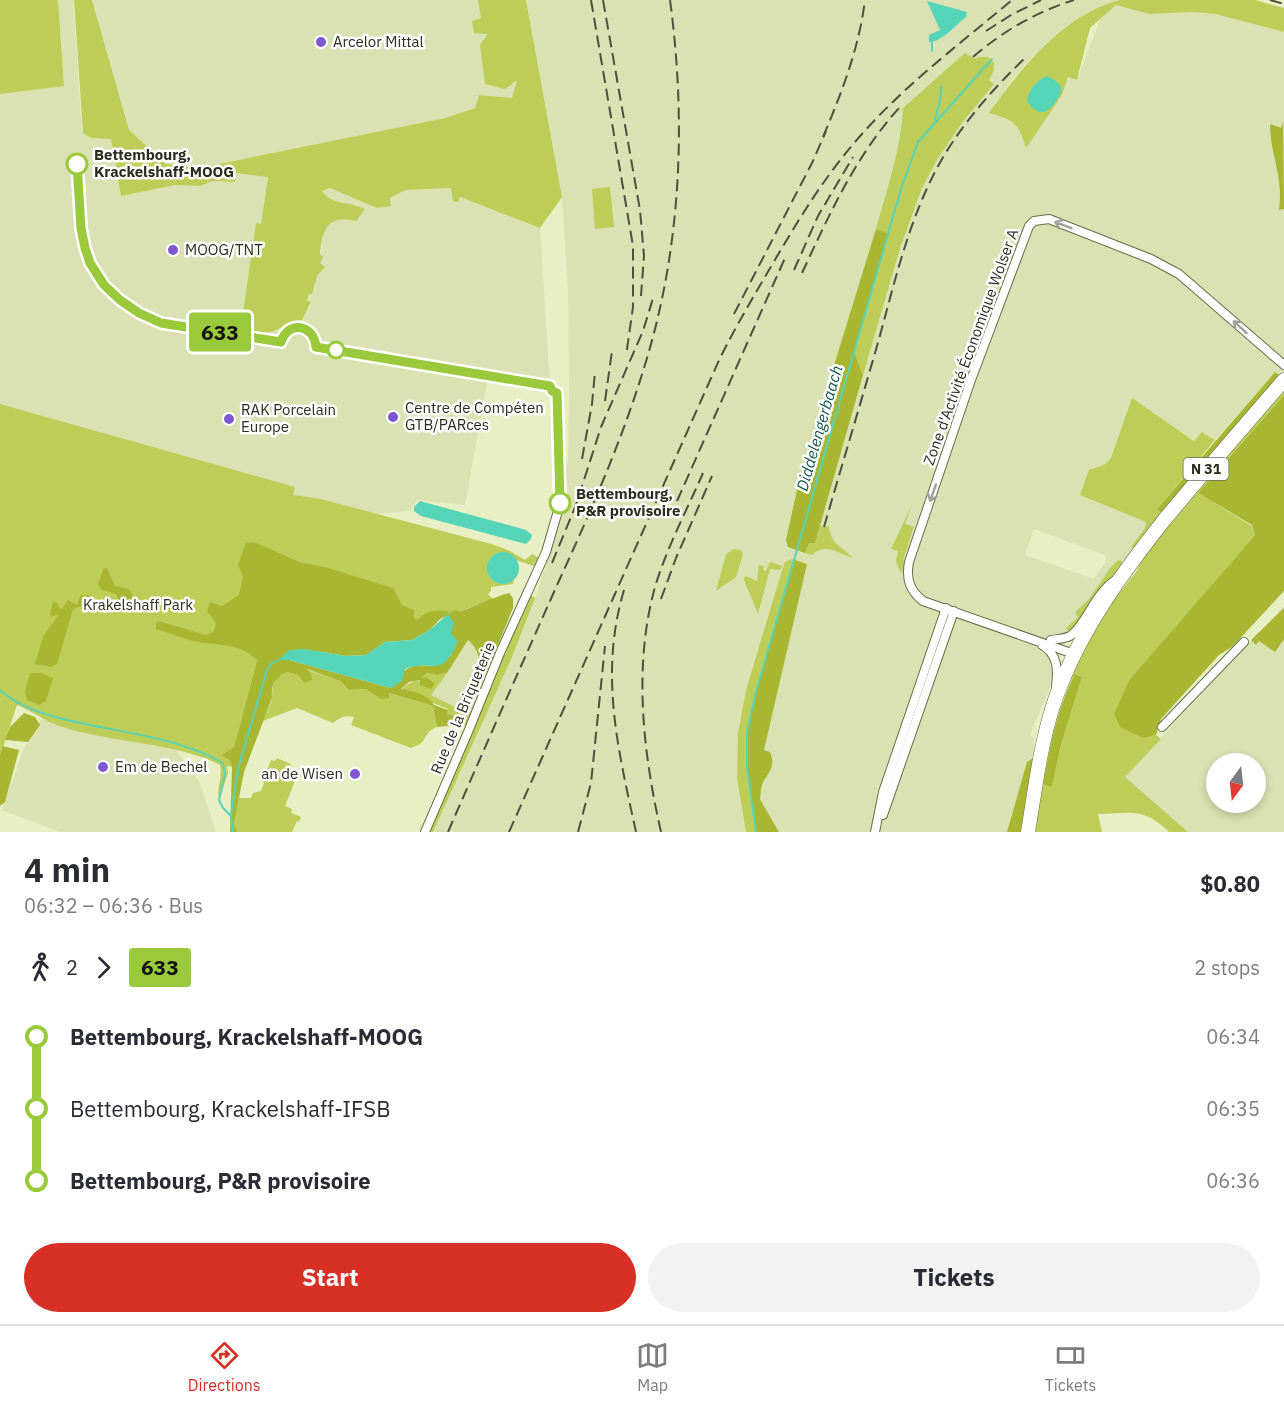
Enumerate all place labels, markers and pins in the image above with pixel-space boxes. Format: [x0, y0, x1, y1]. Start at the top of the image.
place label: Arcelor Mittal [333, 32, 424, 51]
marker: Arcelor Mittal [314, 35, 328, 49]
place label: Bettembourg, Krackelshaff-MOOG [94, 145, 234, 181]
marker: Bettembourg, Krackelshaff-MOOG [66, 153, 88, 175]
place label: MOOG/TNT [185, 240, 263, 259]
marker: MOOG/TNT [166, 243, 180, 257]
unlabelled marker [327, 341, 345, 359]
place label: Centre de Compéten GTB/PARces [405, 398, 544, 434]
place label: RAK Porcelain Europe [241, 400, 336, 436]
marker: Centre de Compéten GTB/PARces [386, 410, 400, 424]
marker: RAK Porcelain Europe [222, 412, 236, 426]
place label: Bettembourg, P&R provisoire [576, 484, 680, 520]
marker: Bettembourg, P&R provisoire [549, 492, 571, 514]
place label: Em de Bechel [115, 757, 207, 776]
marker: Em de Bechel [96, 760, 110, 774]
place label: an de Wisen [261, 764, 343, 783]
marker: an de Wisen [348, 767, 362, 781]

